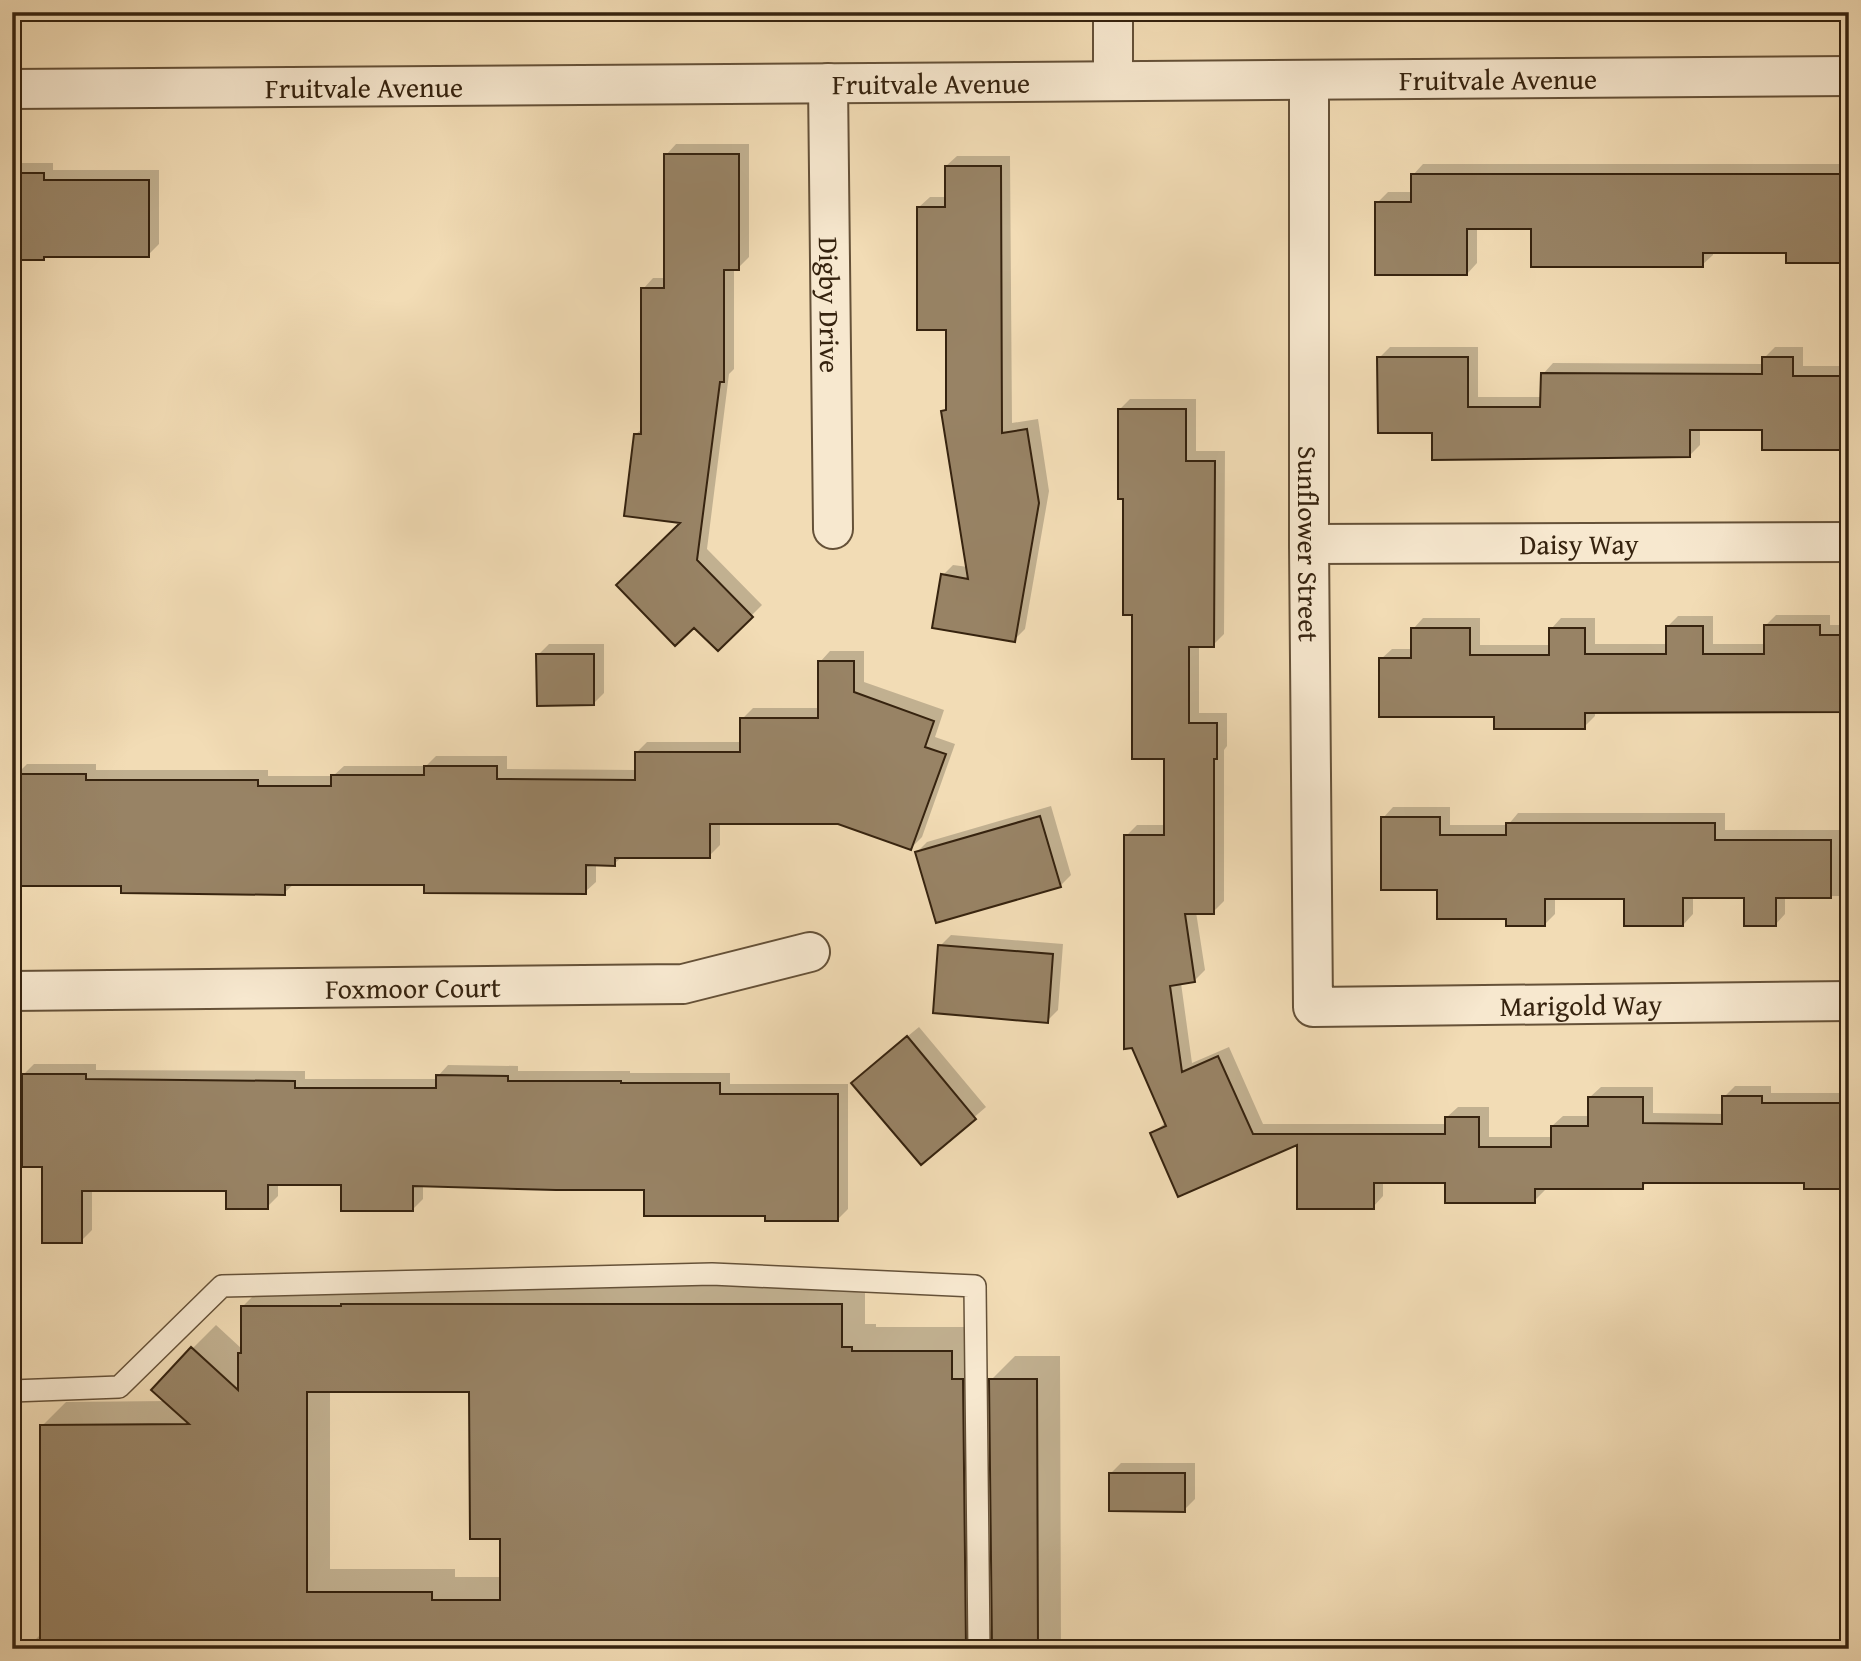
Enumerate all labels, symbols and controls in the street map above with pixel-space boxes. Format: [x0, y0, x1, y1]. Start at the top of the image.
street label: Fruitvale Avenue [1399, 57, 1597, 100]
street label: Fruitvale Avenue [832, 61, 1030, 104]
street label: Fruitvale Avenue [265, 65, 463, 108]
street label: Digby Drive [809, 237, 852, 373]
street label: Sunflower Street [1288, 446, 1330, 642]
street label: Daisy Way [1519, 522, 1639, 564]
street label: Foxmoor Court [325, 965, 501, 1008]
street label: Marigold Way [1499, 983, 1663, 1025]

